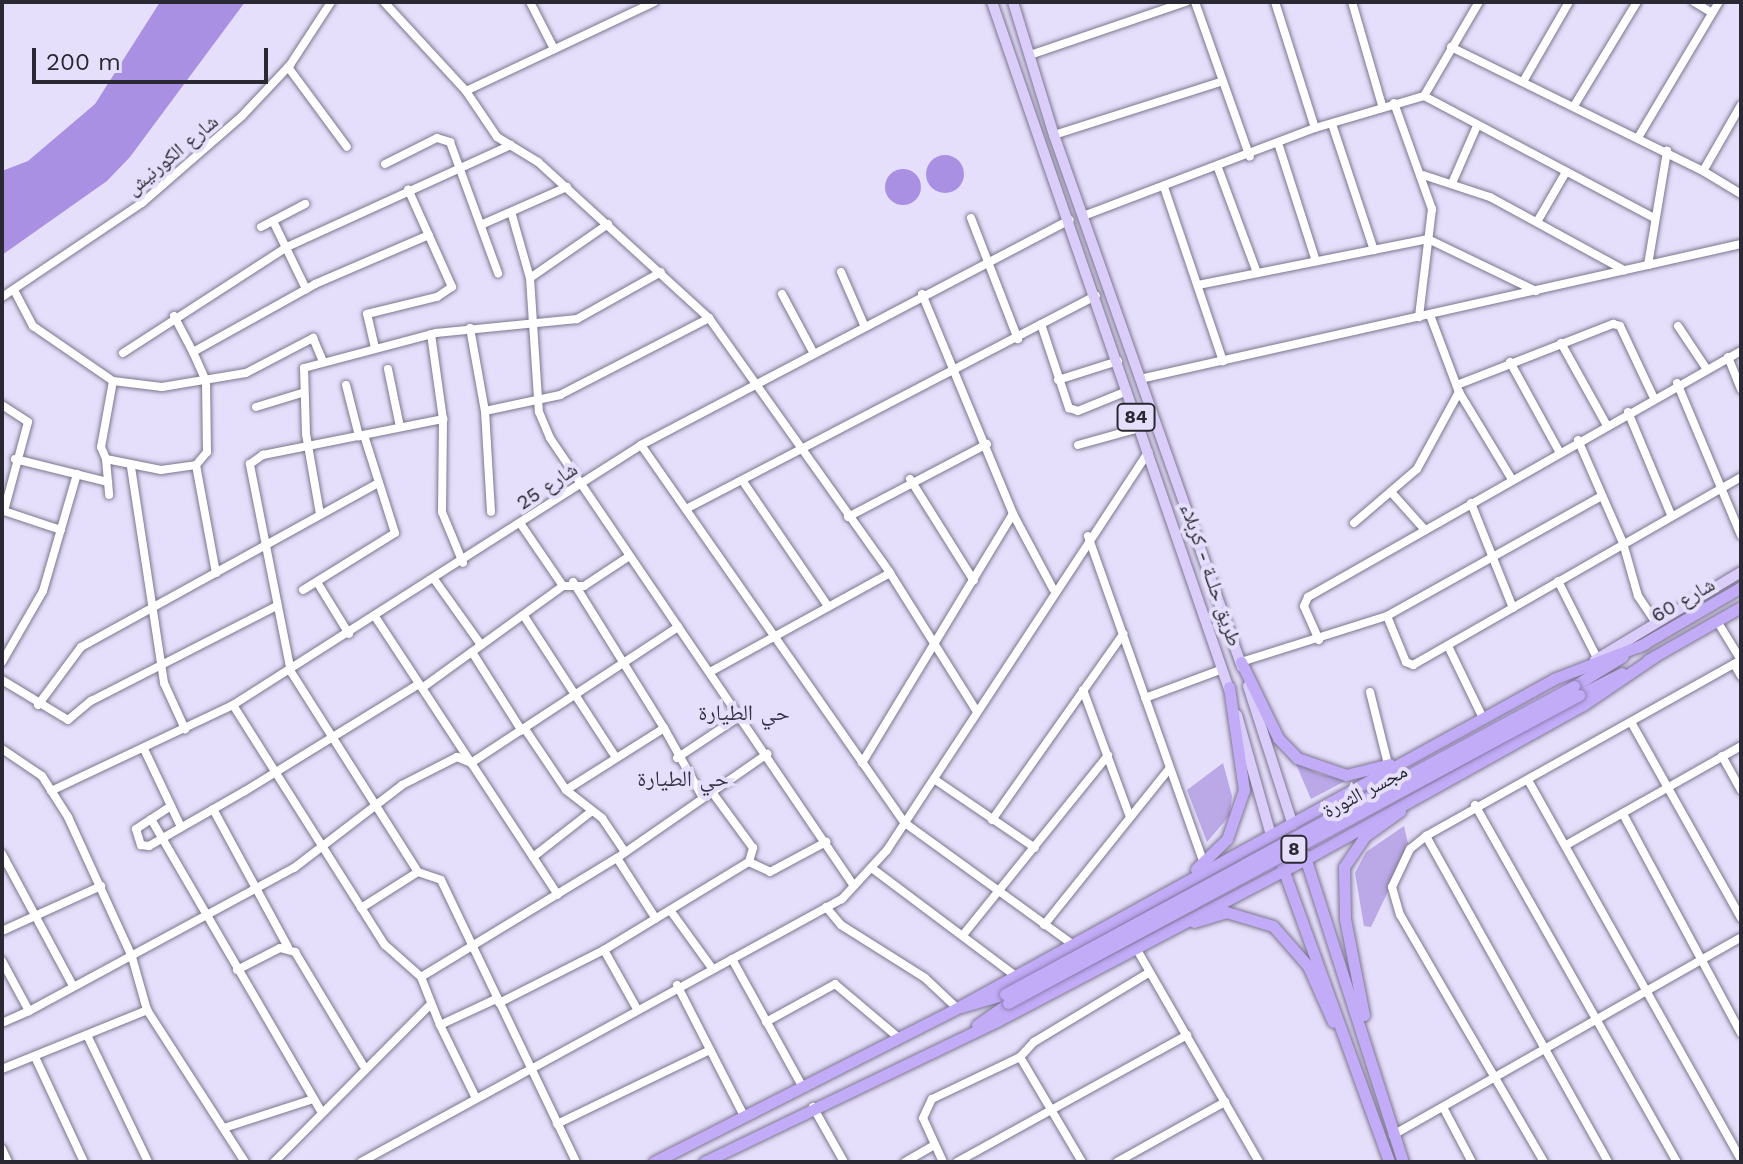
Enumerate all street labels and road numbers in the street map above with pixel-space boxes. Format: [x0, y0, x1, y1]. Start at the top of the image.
street label: شارع الكورنيش [121, 109, 223, 201]
road number: 84 [1116, 403, 1156, 431]
street label: شارع 25 [512, 457, 582, 515]
street label: طريق حلــة - كربلاء [1175, 500, 1247, 650]
street label: شارع 60 [1647, 572, 1719, 628]
street label: مجسر الثورة [1319, 759, 1411, 823]
road number: 8 [1280, 835, 1308, 863]

